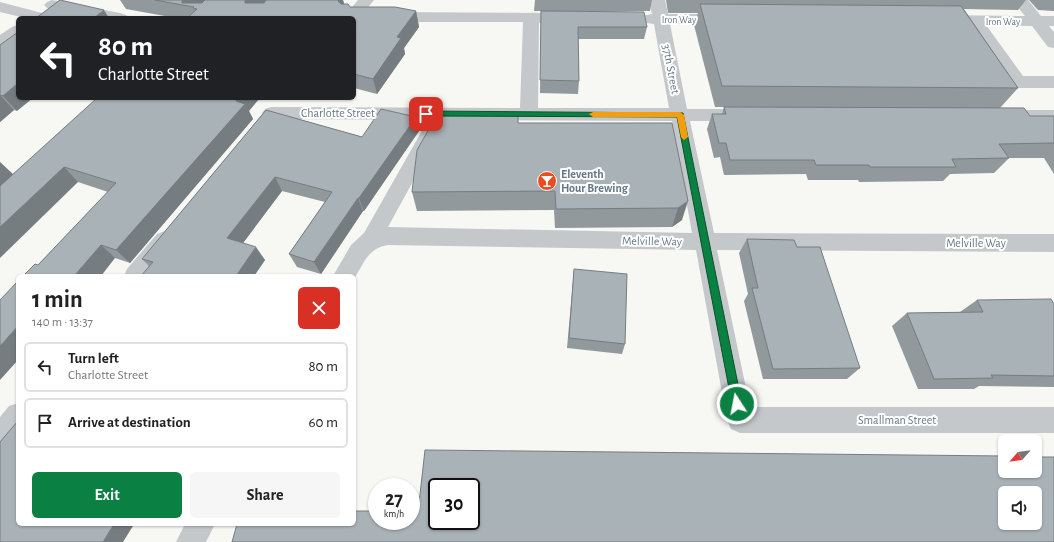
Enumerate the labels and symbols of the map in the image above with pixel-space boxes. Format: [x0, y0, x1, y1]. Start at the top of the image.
street label: Iron Way [662, 15, 697, 25]
street label: Iron Way [986, 17, 1021, 27]
street label: 37th Street [660, 43, 682, 95]
pin [409, 97, 443, 131]
street label: Charlotte Street [301, 107, 375, 119]
place label: Eleventh Hour Brewing [561, 168, 629, 194]
bar icon: Eleventh Hour Brewing [536, 170, 558, 192]
street label: Melville Way [622, 234, 682, 249]
street label: Melville Way [946, 237, 1006, 250]
position arrow [716, 383, 758, 425]
street label: Smallman Street [858, 414, 936, 426]
north arrow [998, 434, 1042, 478]
speed limit sign: 30 [428, 478, 480, 530]

